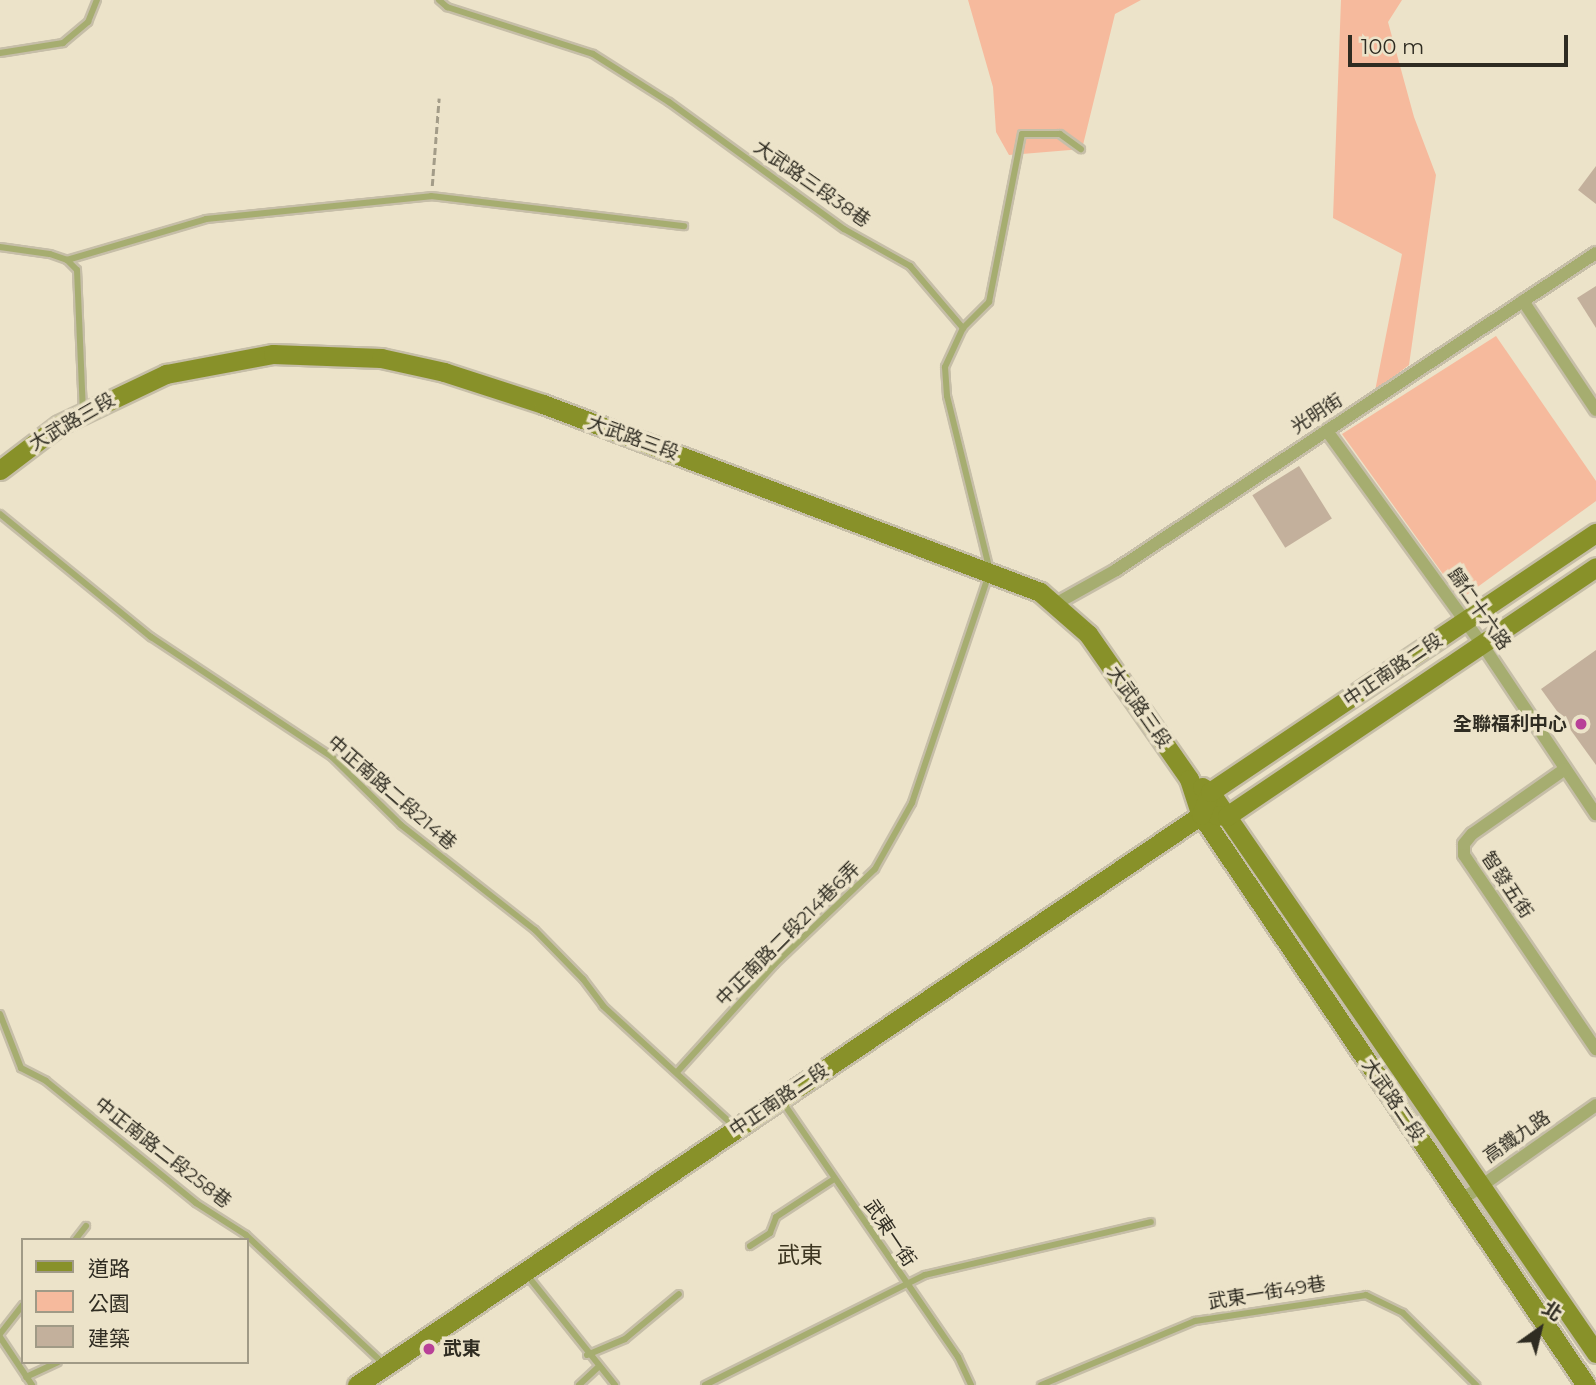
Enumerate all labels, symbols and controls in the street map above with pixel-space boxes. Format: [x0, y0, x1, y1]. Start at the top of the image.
scale bar [1351, 21, 1572, 65]
text: 100 m [1361, 34, 1424, 59]
street label: 大武路三段38巷 [749, 135, 875, 233]
street label: 大武路三段 [25, 388, 119, 456]
street label: 光明街 [1287, 389, 1347, 439]
street label: 大武路三段 [584, 411, 682, 465]
street label: 歸仁十六路 [1442, 564, 1516, 654]
street label: 中正南路二段 [1339, 629, 1447, 711]
street label: 大武路三段 [1102, 662, 1176, 752]
place label: 全聯福利中心 [1453, 713, 1567, 735]
marker: 全聯福利中心 [1573, 716, 1589, 732]
street label: 中正南路二段214巷 [323, 731, 461, 855]
street label: 智發五街 [1476, 847, 1538, 923]
street label: 中正南路二段214巷6弄 [711, 857, 865, 1011]
street label: 大武路二段 [1357, 1054, 1429, 1146]
street label: 中正南路二段 [725, 1059, 833, 1141]
street label: 中正南路二段258巷 [90, 1093, 236, 1213]
street label: 高鐵九路 [1479, 1106, 1555, 1168]
street label: 武東一街 [859, 1195, 921, 1271]
legend [21, 1238, 248, 1364]
district label: 武東 [777, 1241, 823, 1269]
text: 道路 [88, 1256, 130, 1281]
street label: 武東一街49巷 [1206, 1272, 1328, 1314]
text: 公園 [88, 1291, 130, 1316]
north arrow [1505, 1294, 1575, 1364]
text: 北 [1538, 1296, 1566, 1326]
text: 建築 [88, 1326, 130, 1351]
place label: 武東 [443, 1338, 481, 1360]
marker: 武東 [421, 1341, 437, 1357]

